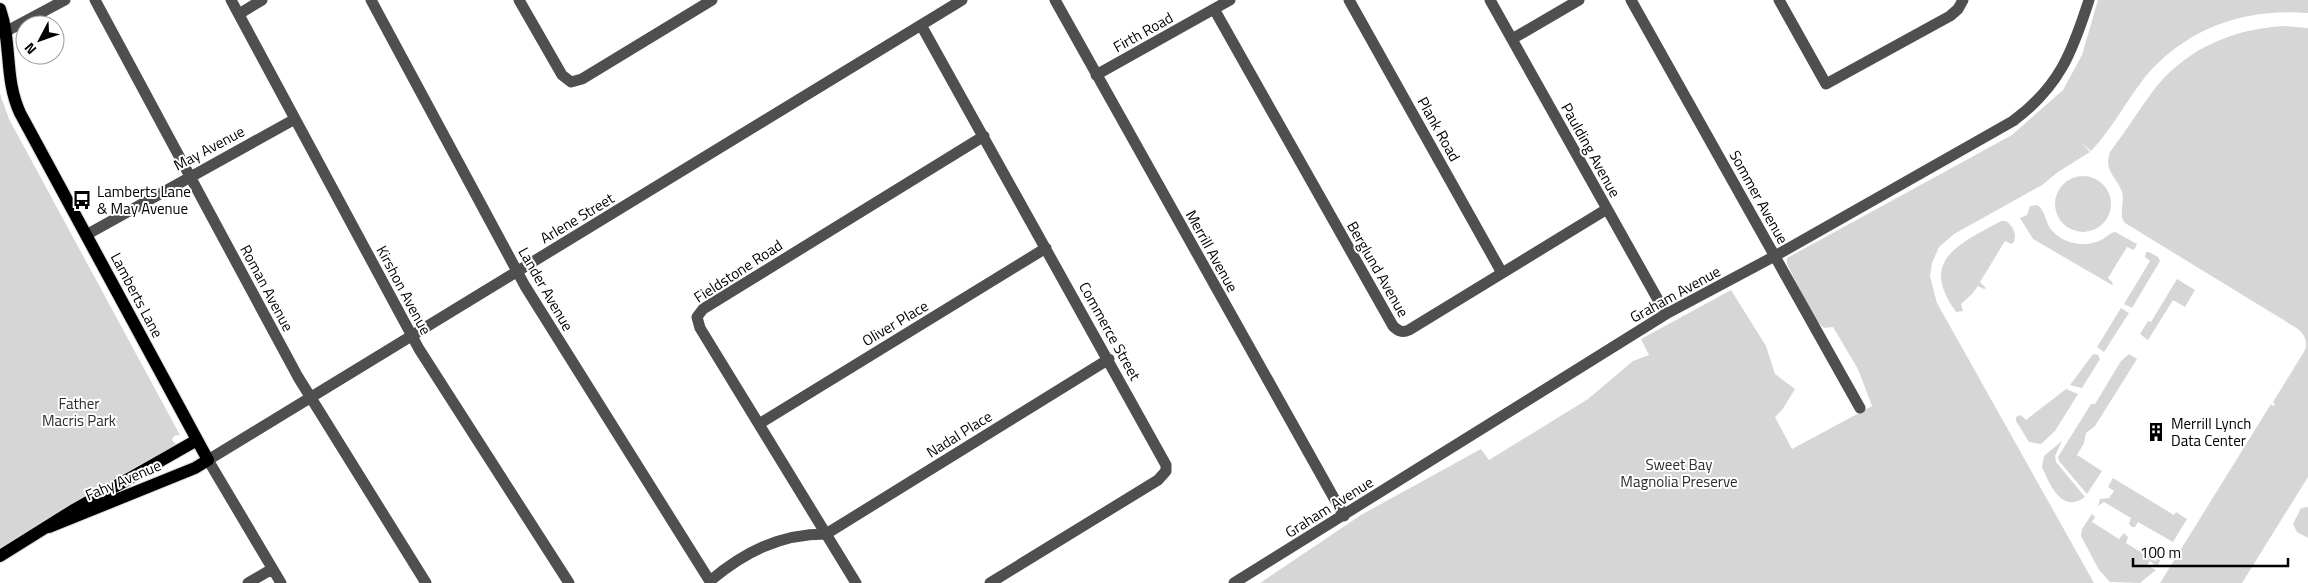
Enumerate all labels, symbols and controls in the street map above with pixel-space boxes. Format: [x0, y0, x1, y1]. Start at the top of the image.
street label: Firth Road [1109, 6, 1177, 58]
north arrow [15, 15, 65, 65]
text: N [19, 38, 41, 59]
street label: Plank Road [1412, 92, 1466, 166]
street label: Paulding Avenue [1555, 99, 1627, 201]
street label: May Avenue [169, 120, 249, 176]
street label: Sommer Avenue [1724, 146, 1794, 248]
place label: Lamberts Lane & May Avenue [97, 180, 191, 220]
street label: Arlene Street [536, 186, 619, 249]
bus stop icon: Lamberts Lane & May Avenue [71, 189, 93, 211]
street label: Merrill Avenue [1180, 206, 1244, 296]
street label: Berglund Avenue [1341, 217, 1415, 321]
street label: Fieldstone Road [689, 234, 787, 308]
street label: Roman Avenue [234, 241, 300, 335]
street label: Kirshon Avenue [371, 241, 437, 339]
street label: Lander Avenue [513, 243, 579, 335]
street label: Lamberts Lane [105, 248, 169, 342]
street label: Graham Avenue [1626, 260, 1724, 328]
street label: Commerce Street [1073, 277, 1147, 385]
street label: Oliver Place [857, 294, 933, 352]
park label: Father Macris Park [42, 392, 116, 432]
street label: Nadal Place [922, 405, 996, 463]
place label: Merrill Lynch Data Center [2171, 412, 2251, 452]
building icon: Merrill Lynch Data Center [2145, 421, 2167, 443]
park label: Sweet Bay Magnolia Preserve [1620, 453, 1738, 493]
street label: Fahy Avenue [82, 454, 164, 506]
street label: Graham Avenue [1280, 471, 1378, 543]
scale bar [2133, 536, 2288, 568]
text: 100 m [2140, 541, 2181, 564]

